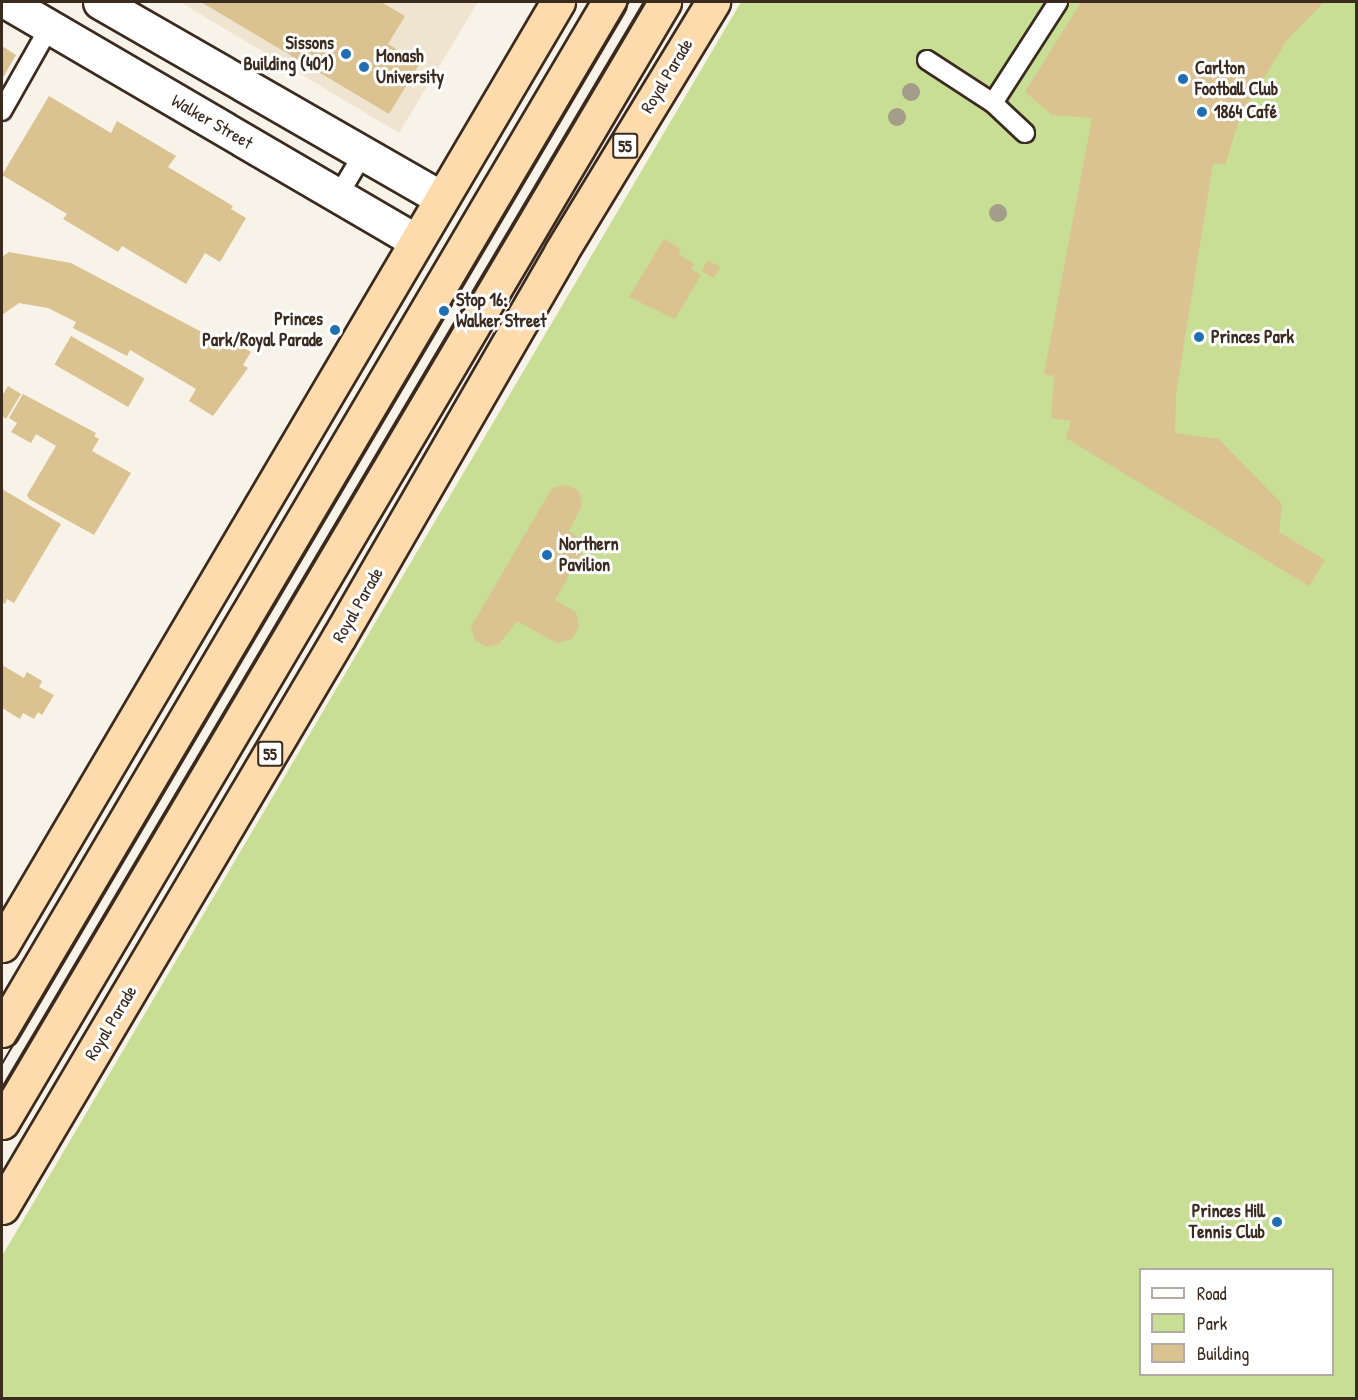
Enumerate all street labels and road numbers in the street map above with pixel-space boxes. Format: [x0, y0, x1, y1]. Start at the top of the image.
street label: Royal Parade [636, 35, 698, 117]
street label: Walker Street [167, 90, 257, 154]
road number: 55 [612, 133, 638, 159]
street label: Royal Parade [328, 564, 388, 646]
road number: 55 [256, 741, 284, 767]
street label: Royal Parade [80, 982, 142, 1064]

